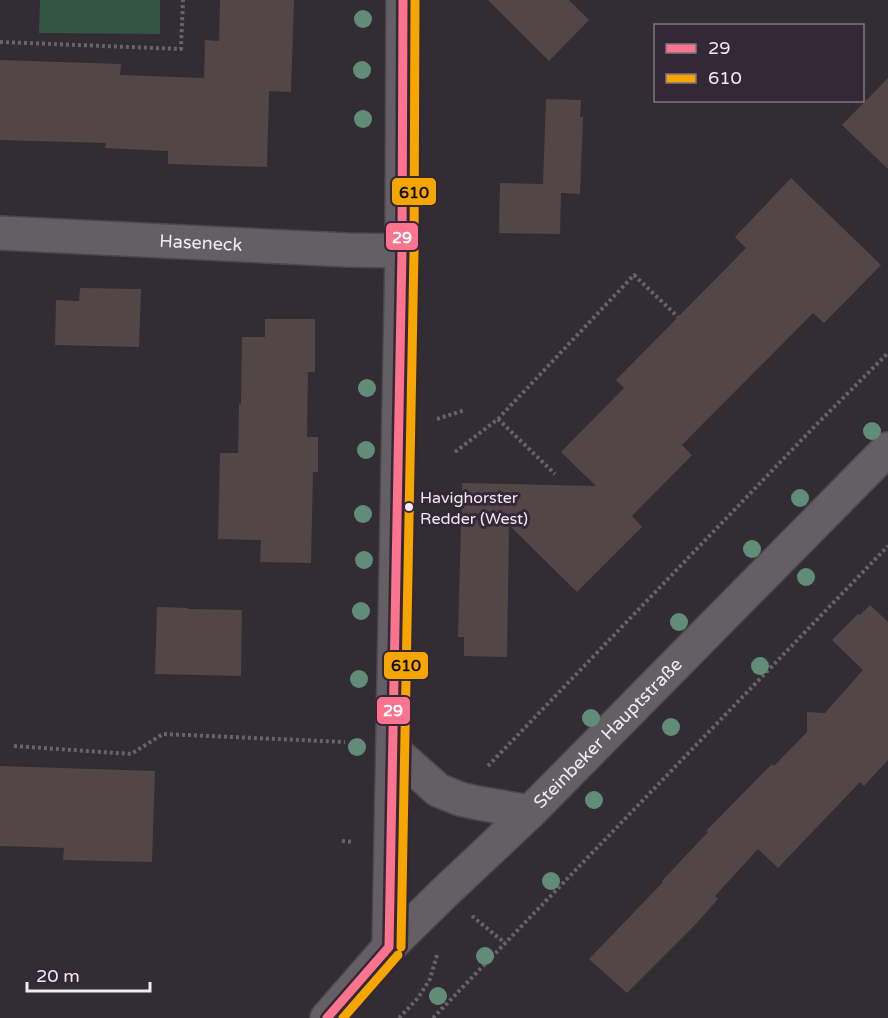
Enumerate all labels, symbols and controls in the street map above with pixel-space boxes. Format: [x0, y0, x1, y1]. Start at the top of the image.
legend [654, 24, 864, 102]
text: 29 [708, 37, 731, 59]
text: 610 [708, 67, 742, 89]
line badge: 610 [391, 177, 437, 206]
text: 610 [399, 183, 429, 203]
line badge: 29 [385, 222, 419, 251]
text: 29 [392, 228, 412, 248]
street label: Haseneck [159, 230, 243, 256]
place label: Havighorster Redder (West) [420, 488, 528, 529]
marker: Havighorster Redder (West) [403, 501, 415, 513]
line badge: 610 [383, 651, 429, 680]
street label: Steinbeker Hauptstraße [529, 653, 687, 813]
text: 610 [391, 656, 421, 676]
line badge: 29 [376, 696, 411, 725]
text: 29 [383, 701, 403, 721]
scale bar [27, 955, 150, 993]
text: 20 m [36, 965, 80, 987]

